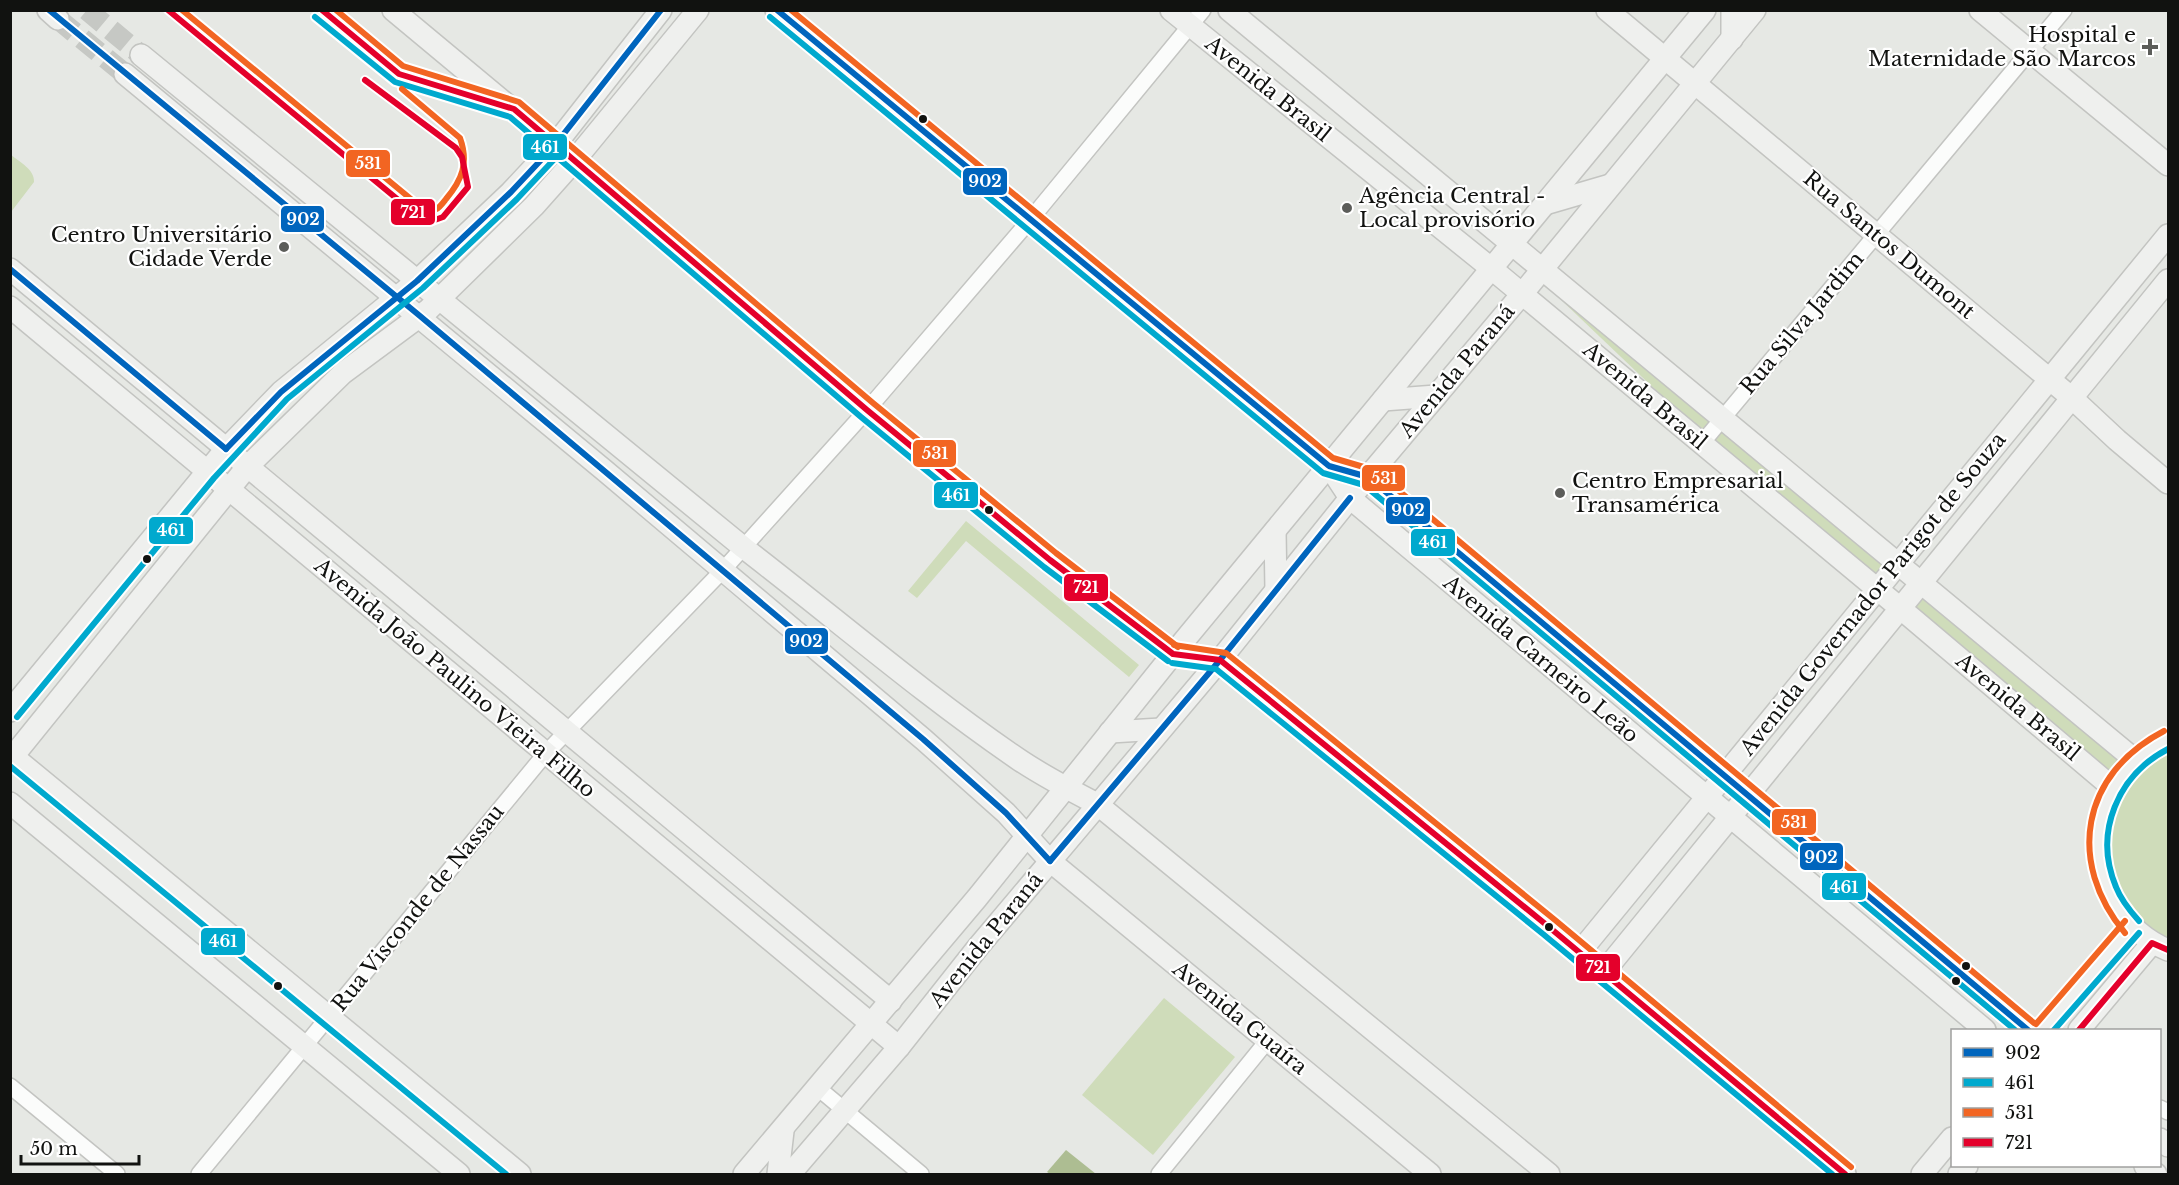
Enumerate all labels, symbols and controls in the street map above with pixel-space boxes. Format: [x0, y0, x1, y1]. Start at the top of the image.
place label: Hospital e Maternidade São Marcos [1868, 22, 2136, 72]
street label: Avenida Brasil [1199, 30, 1336, 148]
marker: Hospital e Maternidade São Marcos [2141, 38, 2159, 56]
unlabelled marker [917, 113, 929, 125]
line badge: 461 [522, 133, 568, 161]
text: 461 [531, 137, 559, 157]
line badge: 531 [345, 149, 391, 178]
text: 531 [355, 153, 381, 173]
street label: Rua Santos Dumont [1798, 166, 1980, 324]
line badge: 902 [962, 167, 1008, 196]
text: 902 [968, 171, 1002, 191]
place label: Agência Central - Local provisório [1358, 183, 1546, 233]
line badge: 721 [390, 198, 436, 226]
marker: Agência Central - Local provisório [1340, 201, 1354, 215]
text: 721 [400, 202, 426, 222]
line badge: 902 [280, 205, 325, 233]
text: 902 [286, 209, 320, 229]
place label: Centro Universitário Cidade Verde [51, 222, 272, 272]
marker: Centro Universitário Cidade Verde [277, 240, 291, 254]
street label: Rua Silva Jardim [1735, 246, 1870, 400]
street label: Avenida Paraná [1393, 299, 1521, 444]
street label: Avenida Brasil [1577, 336, 1712, 456]
street label: Avenida Governador Parigot de Souza [1734, 427, 2012, 762]
line badge: 531 [912, 439, 957, 468]
text: 531 [922, 443, 948, 463]
line badge: 531 [1361, 464, 1406, 492]
text: 531 [1371, 468, 1397, 488]
place label: Centro Empresarial Transamérica [1572, 468, 1784, 518]
line badge: 461 [933, 481, 979, 509]
text: 461 [942, 485, 970, 505]
marker: Centro Empresarial Transamérica [1553, 486, 1567, 500]
line badge: 902 [1385, 496, 1431, 525]
text: 902 [1391, 500, 1425, 520]
unlabelled marker [983, 504, 995, 516]
line badge: 461 [148, 516, 194, 545]
text: 461 [157, 520, 185, 540]
line badge: 461 [1410, 528, 1456, 557]
text: 461 [1419, 532, 1447, 552]
street label: Avenida João Paulino Vieira Filho [308, 552, 601, 803]
unlabelled marker [141, 553, 153, 565]
street label: Avenida Carneiro Leão [1437, 569, 1644, 748]
line badge: 721 [1063, 573, 1109, 602]
text: 721 [1073, 577, 1099, 597]
line badge: 902 [784, 627, 829, 655]
text: 902 [789, 631, 823, 651]
street label: Avenida Brasil [1950, 647, 2085, 767]
street label: Rua Visconde de Nassau [327, 799, 509, 1017]
line badge: 531 [1771, 808, 1817, 836]
text: 531 [1781, 812, 1807, 832]
line badge: 902 [1799, 842, 1844, 871]
text: 902 [1804, 847, 1838, 867]
street label: Avenida Paraná [923, 867, 1049, 1014]
line badge: 461 [1821, 872, 1867, 901]
text: 461 [1830, 877, 1858, 897]
unlabelled marker [1543, 921, 1555, 933]
line badge: 461 [200, 927, 246, 956]
text: 461 [209, 931, 237, 951]
line badge: 721 [1575, 953, 1621, 982]
street label: Avenida Guaíra [1167, 955, 1313, 1080]
text: 721 [1585, 957, 1611, 977]
unlabelled marker [1960, 960, 1972, 972]
unlabelled marker [1950, 975, 1962, 987]
unlabelled marker [272, 980, 284, 992]
legend [1951, 1029, 2161, 1167]
text: 902 [2005, 1042, 2041, 1064]
text: 461 [2005, 1072, 2035, 1094]
text: 531 [2005, 1102, 2034, 1124]
scale bar [21, 1128, 140, 1166]
text: 721 [2005, 1132, 2033, 1154]
text: 50 m [30, 1138, 78, 1160]

